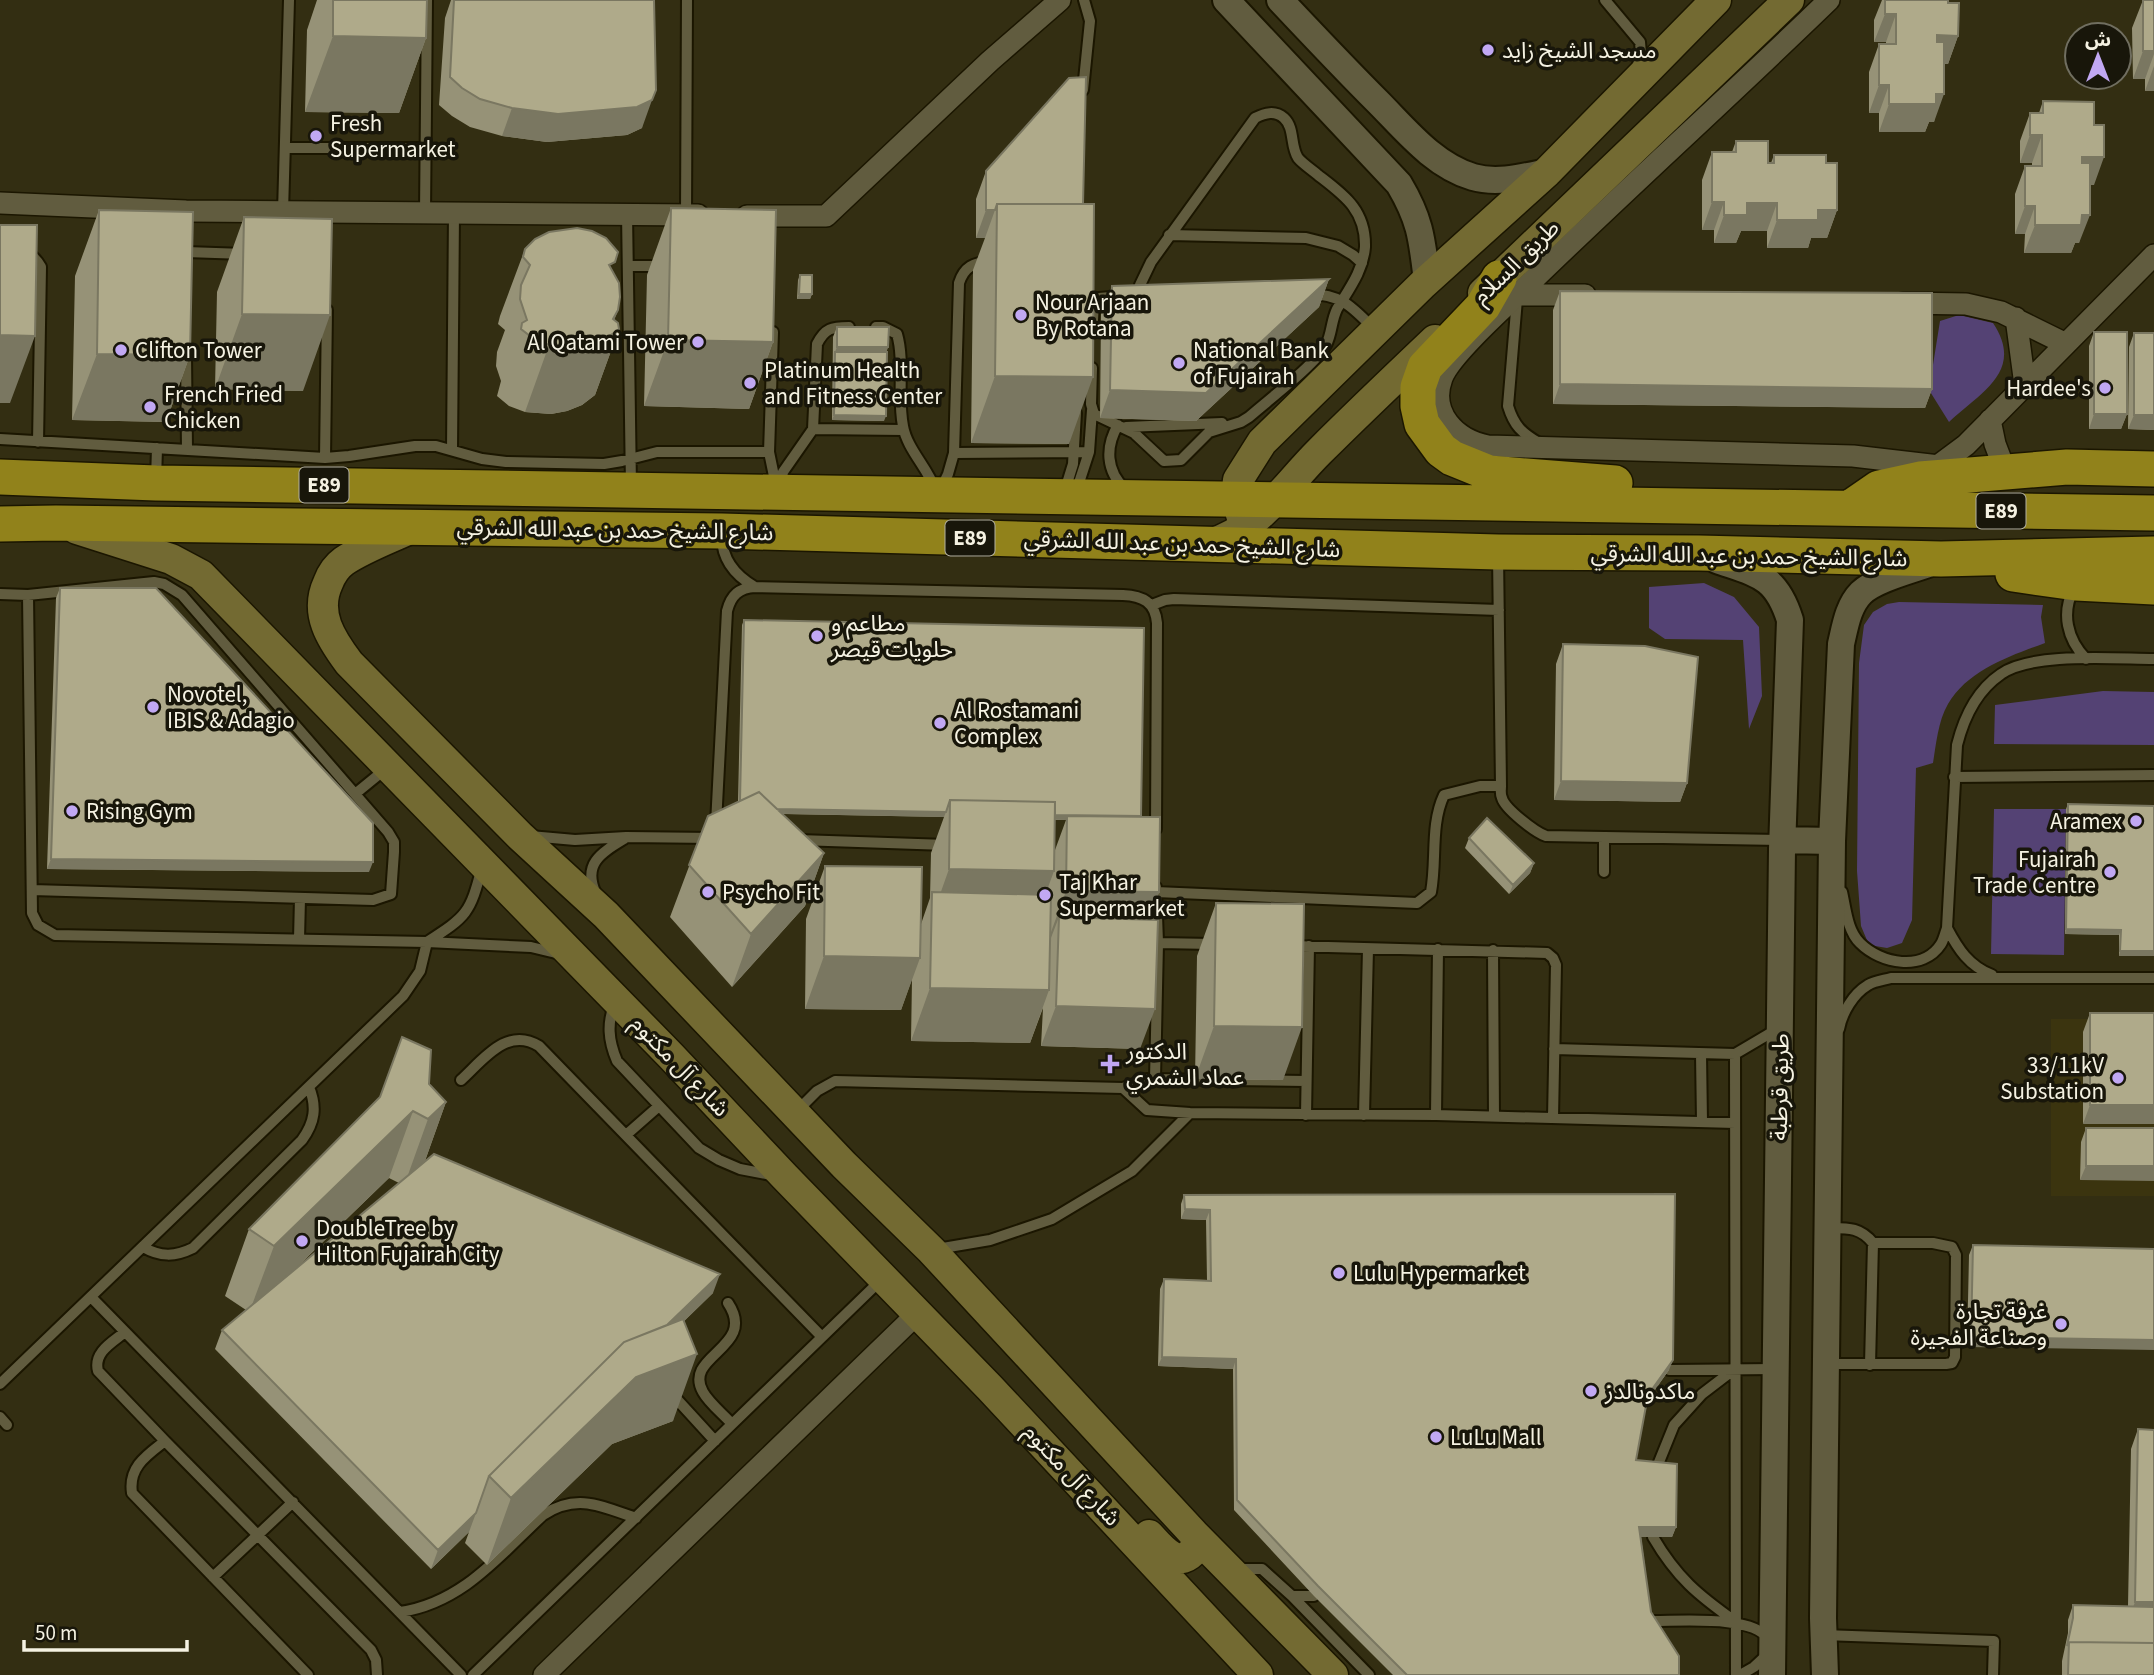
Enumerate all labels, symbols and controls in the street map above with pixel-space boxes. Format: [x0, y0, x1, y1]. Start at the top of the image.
north arrow [2063, 21, 2133, 91]
text: ش [2085, 27, 2111, 54]
place label: مسجد الشيخ زايد [1502, 34, 1657, 67]
marker: مسجد الشيخ زايد [1480, 42, 1496, 58]
place label: Fresh Supermarket [330, 107, 456, 166]
marker: Fresh Supermarket [308, 128, 324, 144]
street label: طريق السلام [1465, 212, 1568, 313]
place label: Nour Arjaan By Rotana [1035, 286, 1149, 345]
marker: Nour Arjaan By Rotana [1013, 307, 1029, 323]
place label: Al Qatami Tower [527, 326, 685, 359]
place label: Clifton Tower [135, 334, 263, 367]
marker: Al Qatami Tower [690, 334, 706, 350]
place label: National Bank of Fujairah [1193, 334, 1329, 393]
marker: Clifton Tower [113, 342, 129, 358]
place label: Platinum Health and Fitness Center [764, 354, 943, 413]
marker: National Bank of Fujairah [1171, 355, 1187, 371]
place label: Hardee's [2006, 372, 2091, 405]
marker: Platinum Health and Fitness Center [742, 375, 758, 391]
place label: French Fried Chicken [164, 378, 283, 437]
marker: Hardee's [2097, 380, 2113, 396]
marker: French Fried Chicken [142, 399, 158, 415]
road number: E89 [300, 468, 348, 503]
road number: E89 [1976, 494, 2025, 528]
street label: شارع الشيخ حمد بن عبد الله الشرقي [456, 511, 774, 550]
road number: E89 [946, 520, 995, 556]
street label: شارع الشيخ حمد بن عبد الله الشرقي [1023, 522, 1341, 566]
street label: شارع الشيخ حمد بن عبد الله الشرقي [1590, 537, 1908, 576]
place label: مطاعم و حلويات قيصر [830, 607, 953, 666]
marker: مطاعم و حلويات قيصر [809, 628, 825, 644]
place label: Novotel, IBIS & Adagio [167, 678, 295, 737]
place label: Al Rostamani Complex [954, 694, 1079, 753]
marker: Novotel, IBIS & Adagio [145, 699, 161, 715]
marker: Al Rostamani Complex [932, 715, 948, 731]
place label: Rising Gym [86, 795, 193, 828]
marker: Rising Gym [64, 803, 80, 819]
place label: Aramex [2050, 805, 2122, 838]
marker: Aramex [2128, 813, 2144, 829]
place label: Fujairah Trade Centre [1973, 843, 2096, 902]
marker: Fujairah Trade Centre [2102, 864, 2118, 880]
place label: Taj Khar Supermarket [1059, 866, 1185, 925]
place label: Psycho Fit [722, 876, 820, 909]
marker: Psycho Fit [700, 884, 716, 900]
marker: Taj Khar Supermarket [1037, 887, 1053, 903]
street label: شارع آل مكتوم [622, 1008, 737, 1125]
street label: طريق قرطبة [1763, 1033, 1797, 1141]
place label: الدكتور عماد الشمري [1125, 1035, 1244, 1094]
place label: 33/11kV Substation [2000, 1049, 2104, 1108]
marker: الدكتور عماد الشمري [1100, 1054, 1120, 1074]
marker: 33/11kV Substation [2110, 1070, 2126, 1086]
place label: DoubleTree by Hilton Fujairah City [316, 1212, 500, 1271]
marker: DoubleTree by Hilton Fujairah City [294, 1233, 310, 1249]
place label: Lulu Hypermarket [1353, 1257, 1526, 1290]
marker: Lulu Hypermarket [1331, 1265, 1347, 1281]
place label: غرفة تجارة وصناعة الفجيرة [1910, 1295, 2047, 1354]
marker: غرفة تجارة وصناعة الفجيرة [2053, 1316, 2069, 1332]
place label: ماكدونالدز [1604, 1375, 1695, 1408]
marker: ماكدونالدز [1583, 1383, 1599, 1399]
street label: شارع آل مكتوم [1015, 1416, 1128, 1534]
place label: LuLu Mall [1450, 1421, 1542, 1454]
marker: LuLu Mall [1428, 1429, 1444, 1445]
scale bar [24, 1608, 187, 1652]
text: 50 m [35, 1618, 77, 1648]

